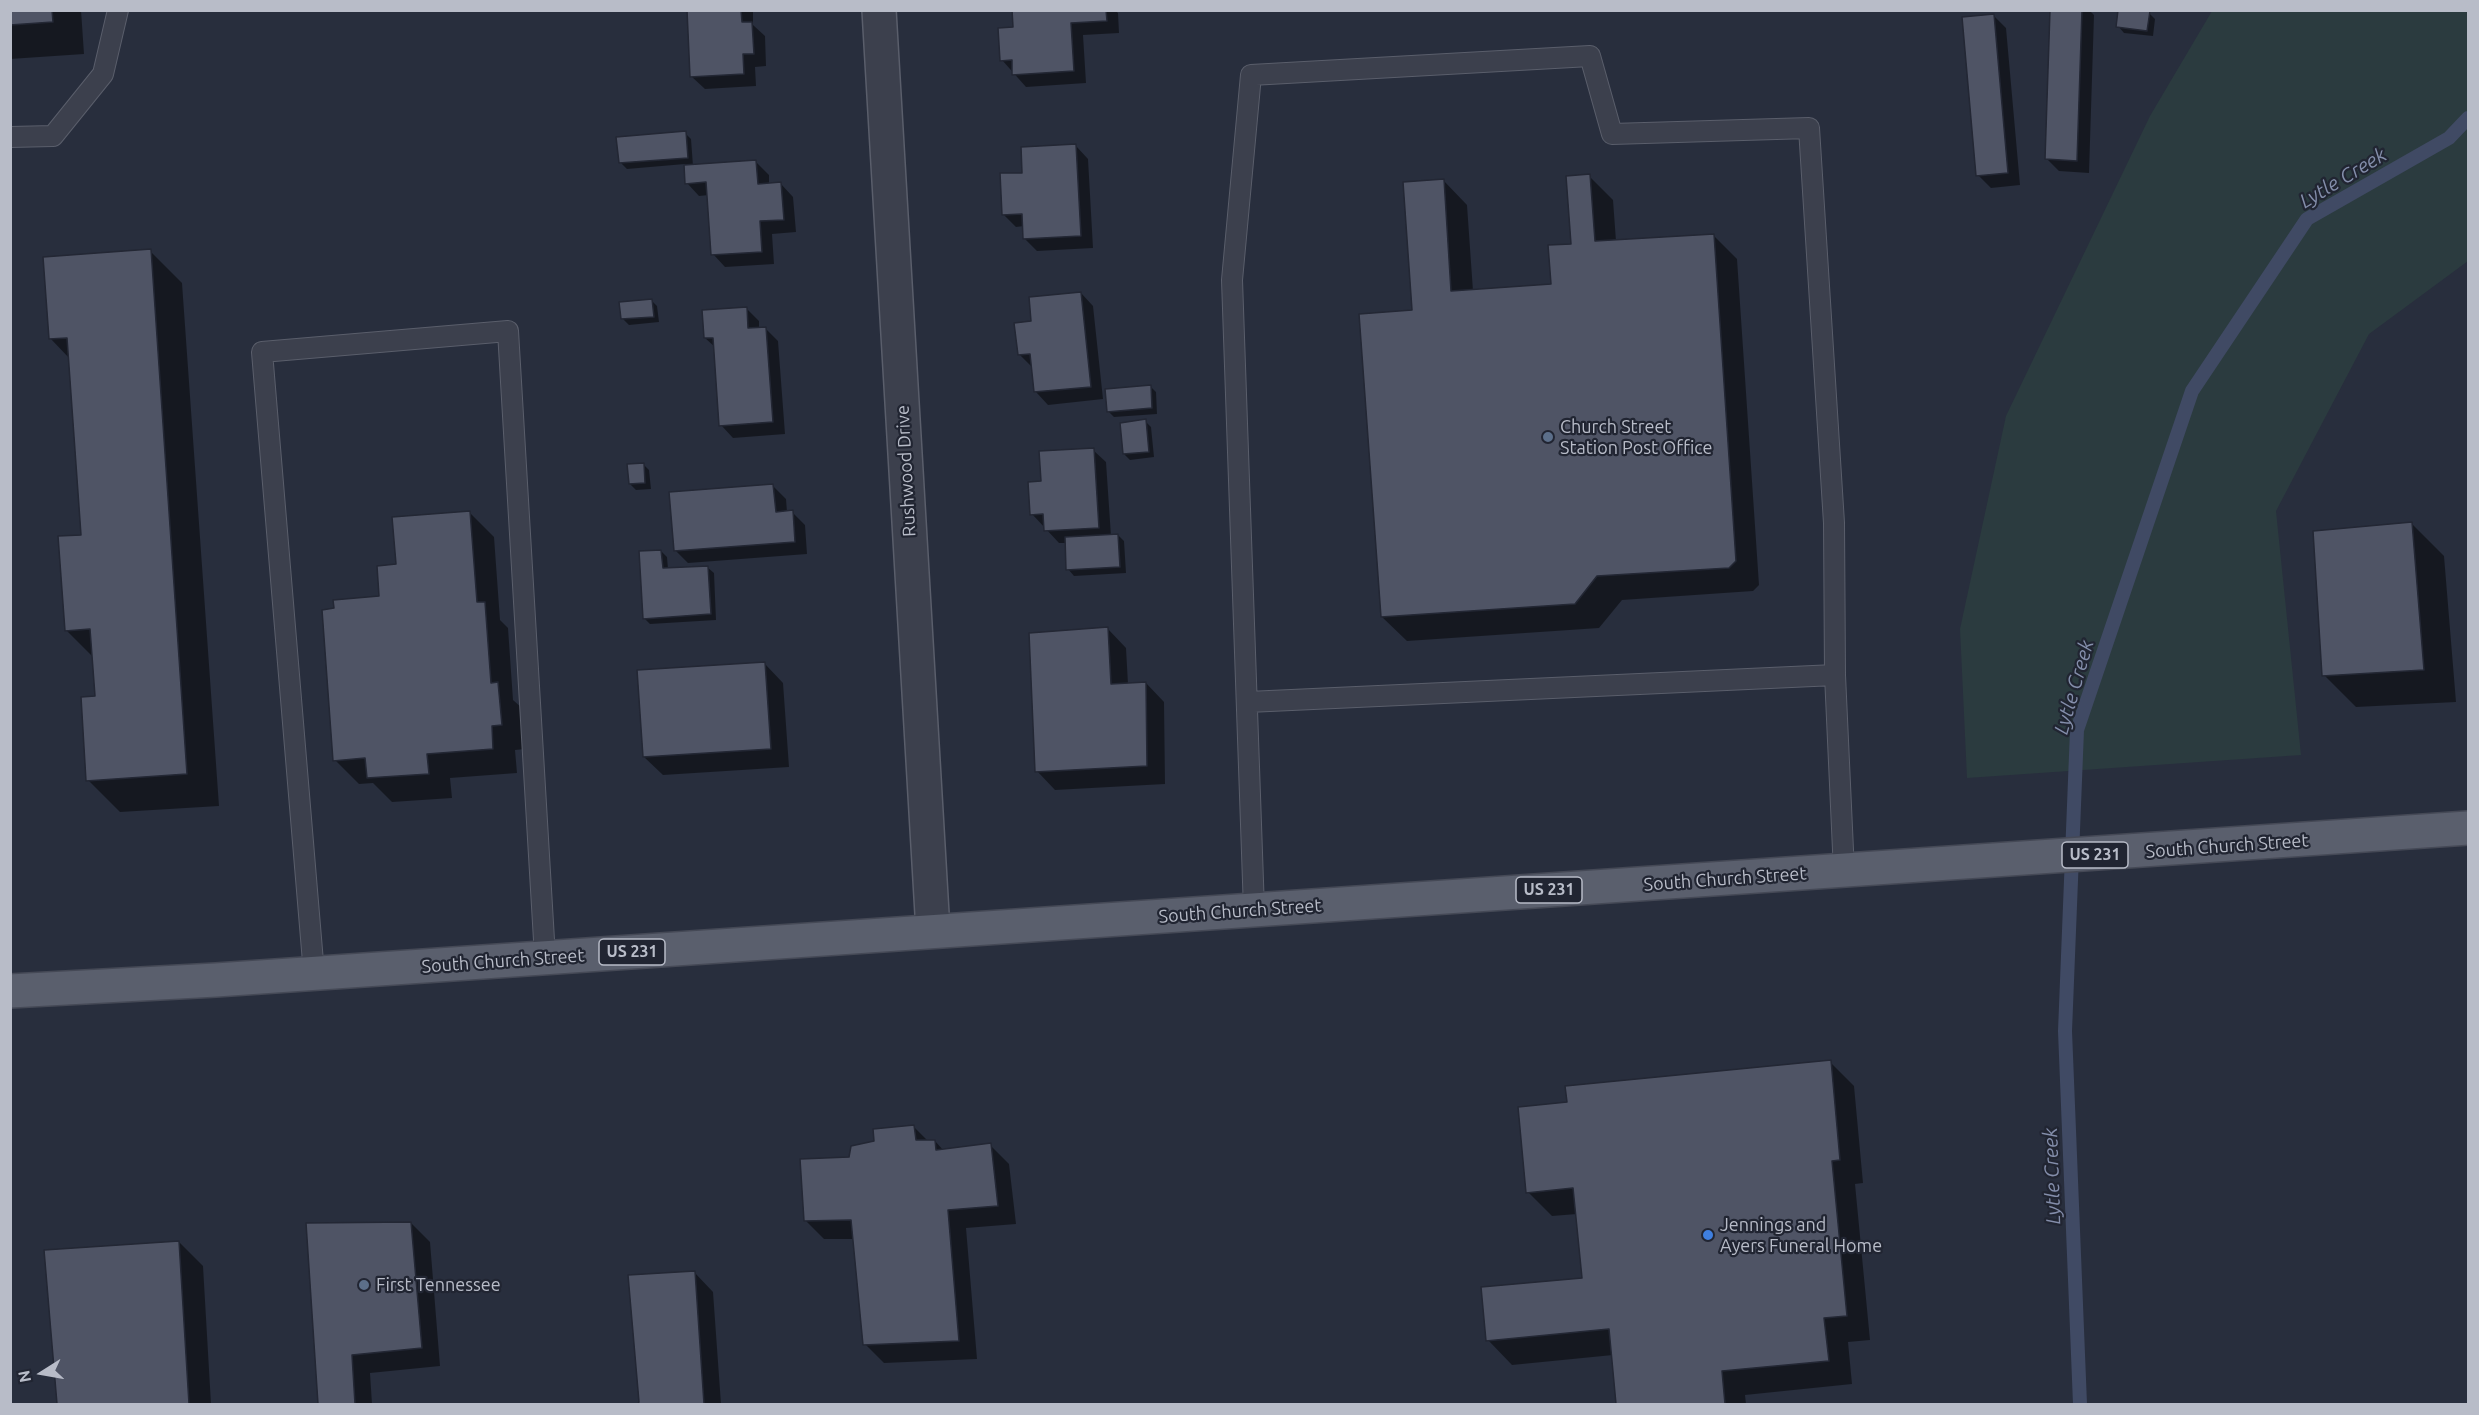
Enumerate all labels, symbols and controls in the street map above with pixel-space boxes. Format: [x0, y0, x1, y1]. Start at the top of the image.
water label: Lytle Creek [2295, 143, 2391, 213]
street label: Rushwood Drive [892, 405, 920, 537]
place label: Church Street Station Post Office [1560, 416, 1713, 458]
marker: Church Street Station Post Office [1541, 430, 1555, 444]
water label: Lytle Creek [2049, 637, 2099, 737]
street label: South Church Street [2145, 830, 2309, 862]
road number: US 231 [2062, 842, 2128, 868]
street label: South Church Street [1643, 863, 1807, 895]
road number: US 231 [1516, 877, 1582, 903]
street label: South Church Street [1158, 895, 1322, 927]
road number: US 231 [599, 939, 665, 965]
street label: South Church Street [421, 945, 585, 977]
water label: Lytle Creek [2038, 1127, 2066, 1225]
place label: Jennings and Ayers Funeral Home [1720, 1214, 1882, 1256]
marker: Jennings and Ayers Funeral Home [1701, 1228, 1715, 1242]
place label: First Tennessee [376, 1274, 501, 1296]
marker: First Tennessee [357, 1278, 371, 1292]
north arrow [12, 1343, 72, 1403]
text: N [14, 1369, 34, 1384]

